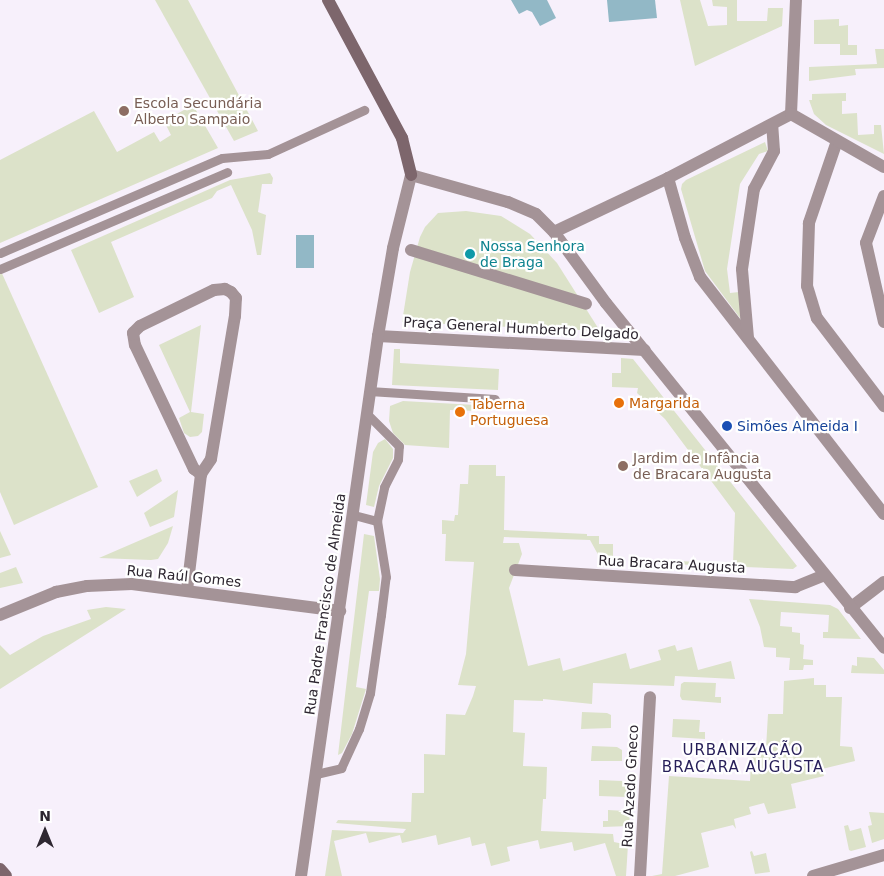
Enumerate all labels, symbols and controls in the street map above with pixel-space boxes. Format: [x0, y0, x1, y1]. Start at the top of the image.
place label: Escola Secundária Alberto Sampaio [134, 95, 262, 128]
marker: Escola Secundária Alberto Sampaio [118, 105, 130, 117]
place label: Nossa Senhora de Braga [480, 238, 585, 270]
marker: Nossa Senhora de Braga [464, 248, 476, 260]
street label: Praça General Humberto Delgado [403, 313, 639, 343]
place label: Margarida [629, 395, 700, 411]
place label: Taberna Portuguesa [470, 396, 549, 428]
marker: Margarida [613, 397, 625, 409]
marker: Taberna Portuguesa [454, 406, 466, 418]
place label: Simões Almeida I [737, 418, 858, 434]
marker: Simões Almeida I [721, 420, 733, 432]
place label: Jardim de Infância de Bracara Augusta [633, 450, 772, 482]
marker: Jardim de Infância de Bracara Augusta [617, 460, 629, 472]
street label: Rua Padre Francisco de Almeida [301, 492, 349, 716]
street label: Rua Bracara Augusta [598, 552, 746, 576]
street label: Rua Raúl Gomes [126, 562, 242, 590]
street label: Rua Azedo Gneco [618, 724, 642, 848]
district label: URBANIZAÇÃO BRACARA AUGUSTA [660, 741, 826, 776]
north arrow [20, 806, 70, 856]
text: N [39, 808, 51, 824]

